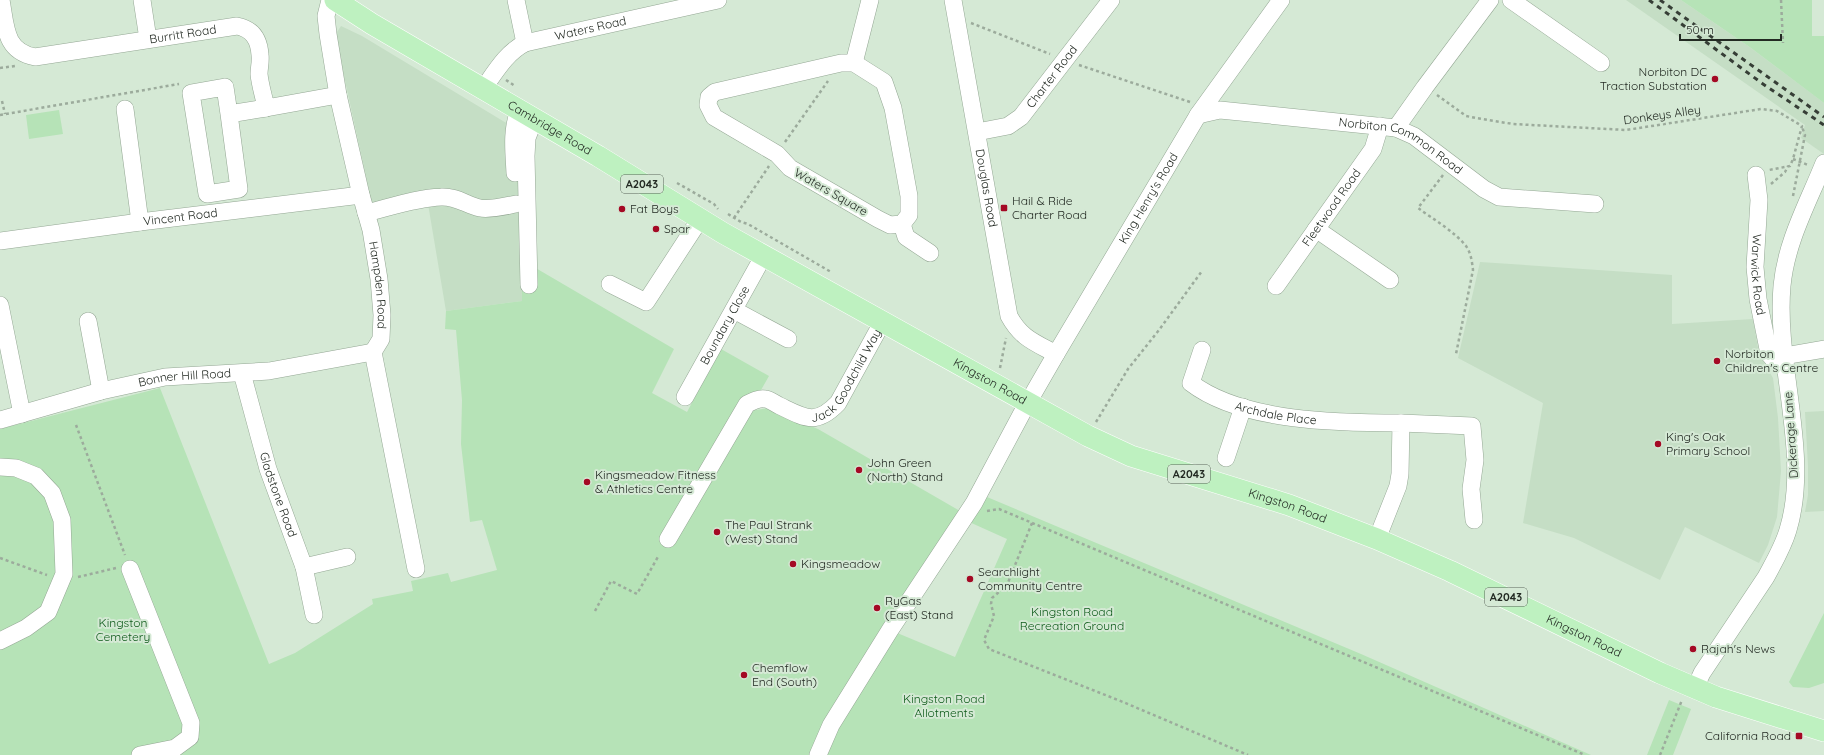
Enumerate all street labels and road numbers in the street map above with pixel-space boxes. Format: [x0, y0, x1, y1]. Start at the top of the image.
street label: Waters Road [553, 13, 628, 43]
street label: Burritt Road [148, 21, 217, 46]
street label: Charter Road [1023, 42, 1080, 111]
street label: Cambridge Road [505, 97, 595, 158]
street label: Donkeys Alley [1622, 102, 1702, 127]
street label: Norbiton Common Road [1338, 114, 1466, 177]
street label: Douglas Road [973, 148, 1001, 228]
street label: King Henry's Road [1115, 150, 1181, 246]
street label: Waters Square [792, 164, 871, 219]
street label: Fleetwood Road [1299, 166, 1364, 249]
road number: A2043 [621, 175, 663, 193]
street label: Vincent Road [142, 205, 218, 229]
street label: Warwick Road [1748, 234, 1769, 316]
street label: Hampden Road [366, 240, 390, 329]
street label: Boundary Close [696, 283, 753, 367]
street label: Jack Goodchild Way [810, 326, 884, 425]
street label: Kingston Road [951, 355, 1030, 407]
street label: Bonner Hill Road [137, 365, 231, 390]
street label: Dickerage Lane [1780, 391, 1801, 479]
street label: Archdale Place [1233, 398, 1317, 427]
street label: Gladstone Road [257, 450, 300, 539]
road number: A2043 [1168, 465, 1210, 483]
street label: Kingston Road [1247, 485, 1329, 526]
road number: A2043 [1485, 588, 1527, 606]
street label: Kingston Road [1544, 611, 1624, 660]

